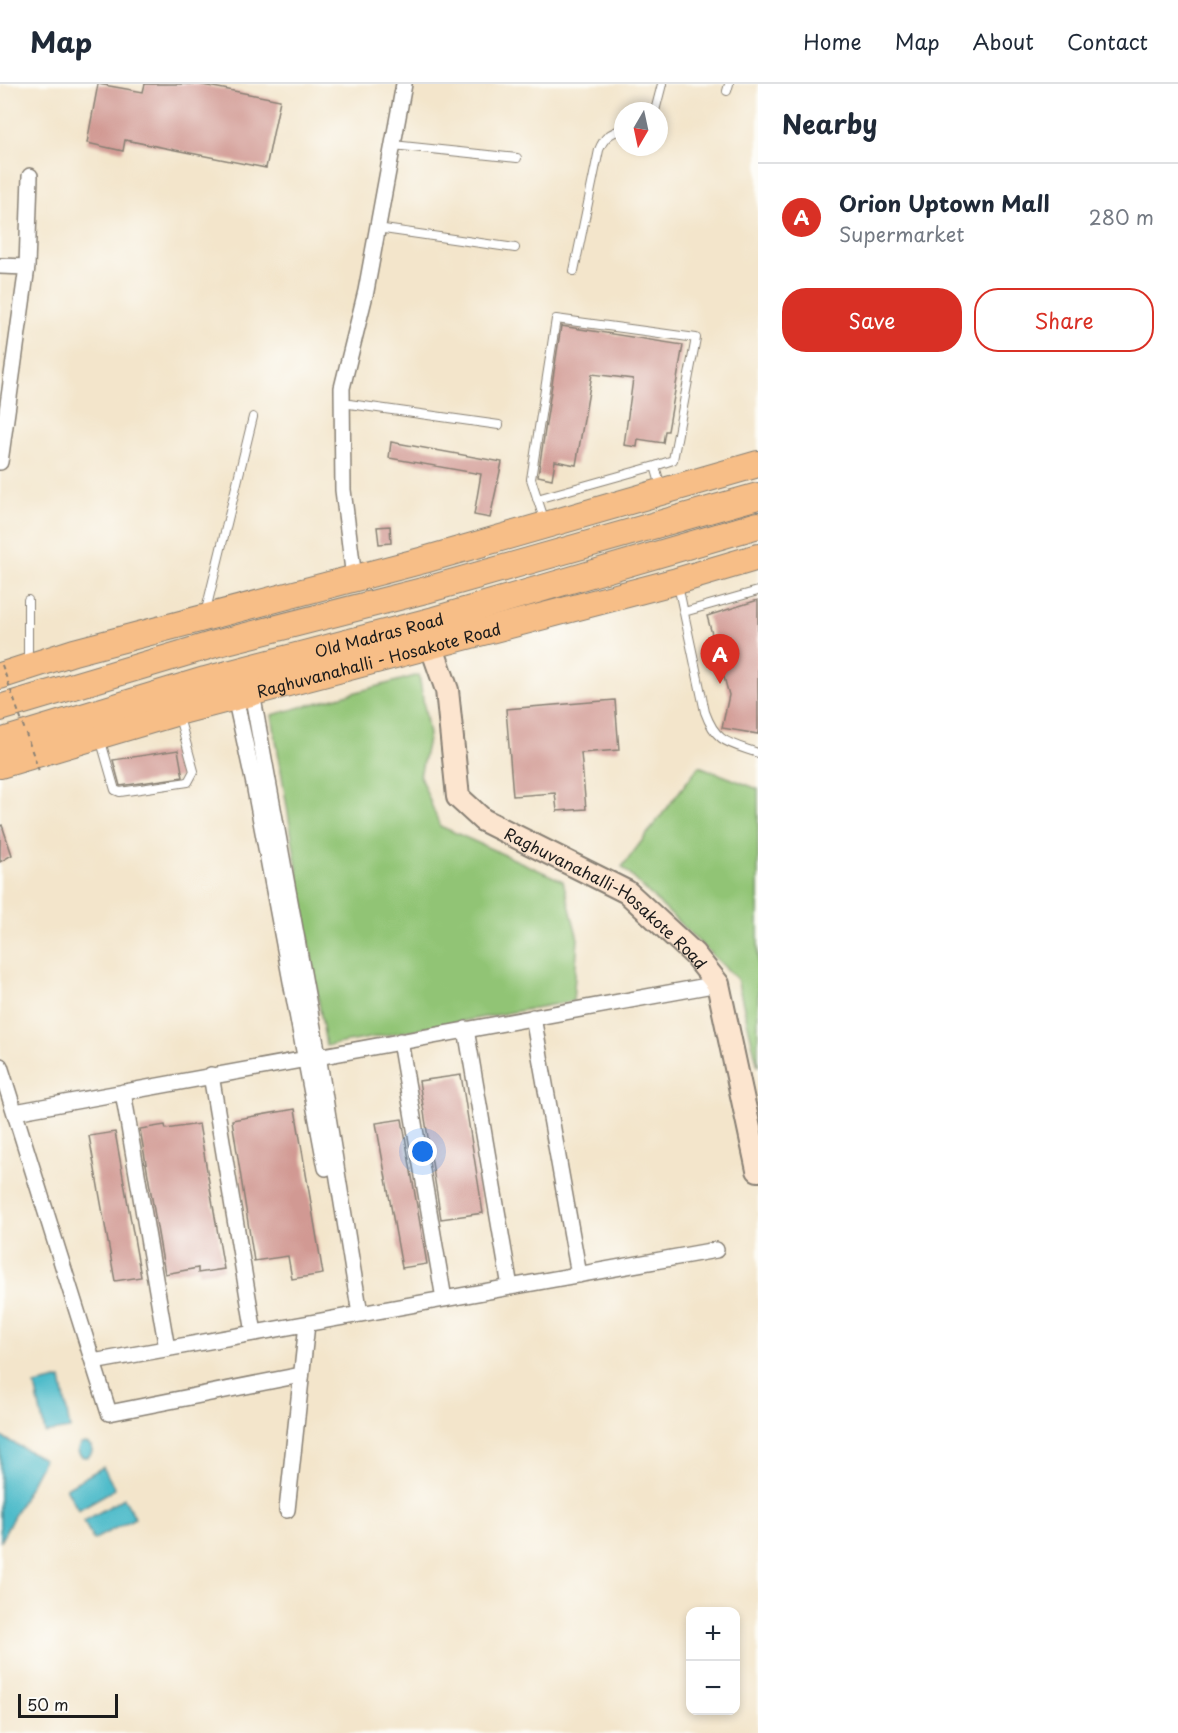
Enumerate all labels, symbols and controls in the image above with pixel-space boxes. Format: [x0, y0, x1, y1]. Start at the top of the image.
text: Map [30, 20, 92, 63]
text: Home [803, 25, 862, 57]
text: Map [895, 25, 940, 57]
text: About [973, 25, 1034, 57]
text: Contact [1067, 25, 1148, 57]
north arrow [614, 102, 668, 156]
text: Nearby [782, 104, 877, 143]
text: Orion Uptown Mall [839, 186, 1049, 219]
text: A [794, 202, 809, 232]
text: 280 m [1089, 202, 1154, 232]
text: Supermarket [839, 219, 965, 249]
button: Save [782, 288, 962, 352]
button: Share [974, 288, 1154, 352]
street label: Old Madras Road [312, 606, 446, 663]
street label: Raghuvanahalli - Hosakote Road [254, 616, 503, 703]
pin: A [700, 634, 740, 684]
street label: Raghuvanahalli-Hosakote Road [500, 821, 713, 974]
your location [408, 1137, 437, 1166]
map controls [686, 1607, 740, 1715]
button: + [686, 1607, 740, 1661]
button: − [686, 1661, 740, 1715]
scale bar [18, 1691, 118, 1718]
text: 50 m [27, 1692, 68, 1716]

